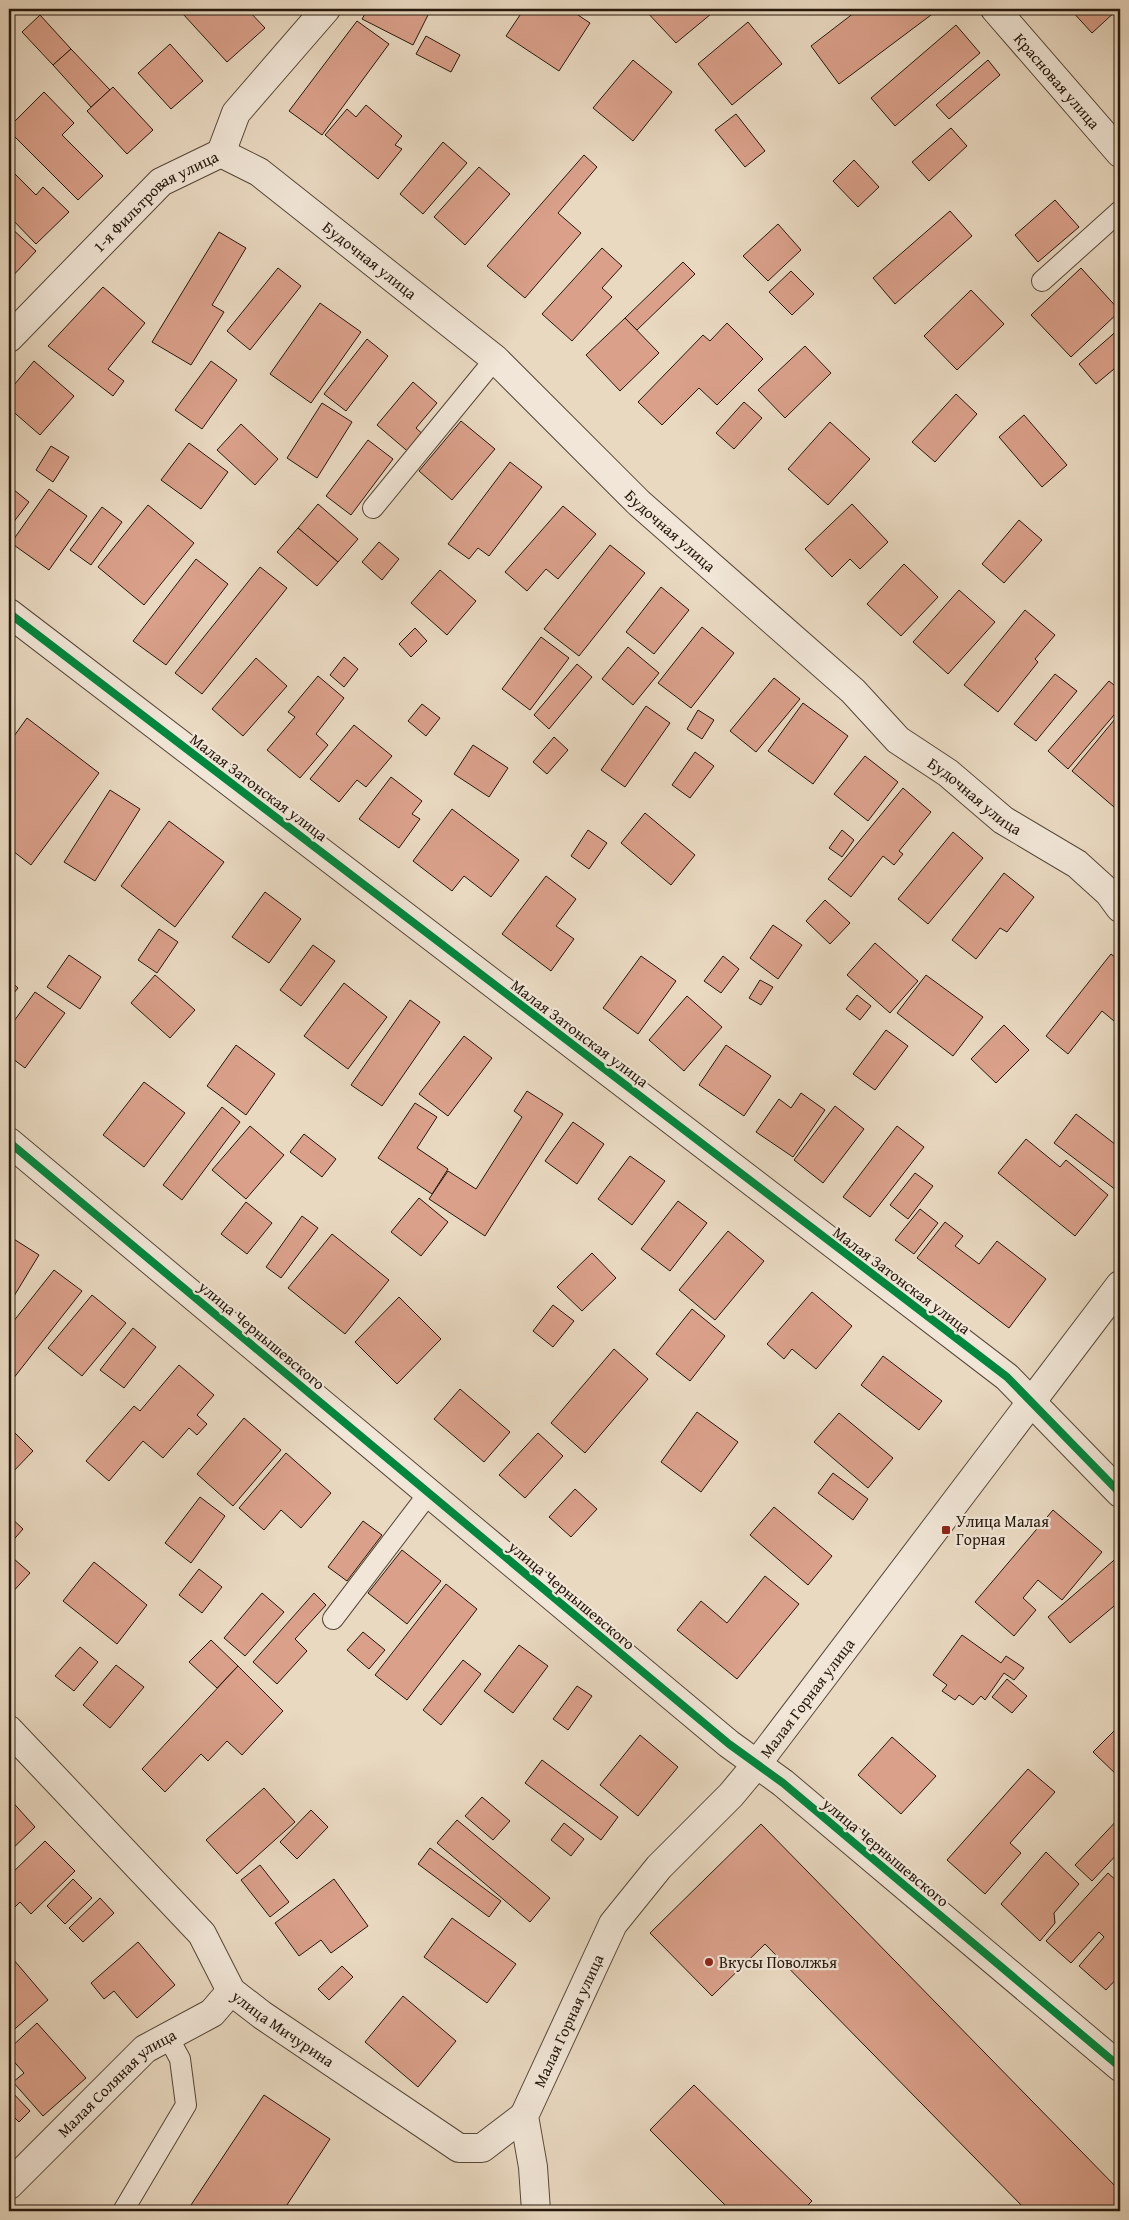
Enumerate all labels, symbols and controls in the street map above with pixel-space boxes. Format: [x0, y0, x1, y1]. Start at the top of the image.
street label: Красновая улица [1009, 27, 1106, 135]
street label: 1-я Фильтровая улица [87, 144, 223, 258]
street label: Будочная улица [318, 215, 423, 305]
street label: Будочная улица [620, 484, 722, 578]
street label: Малая Затонская улица [185, 727, 333, 847]
street label: Будочная улица [923, 751, 1027, 841]
street label: Малая Затонская улица [506, 973, 654, 1093]
street label: Малая Затонская улица [828, 1220, 976, 1340]
street label: улица Чернышевского [193, 1274, 331, 1395]
place label: Улица Малая Горная [956, 1509, 1049, 1551]
marker: Улица Малая Горная [940, 1524, 952, 1536]
street label: улица Чернышевского [503, 1534, 641, 1655]
street label: Малая Горная улица [754, 1633, 860, 1763]
street label: улица Чернышевского [817, 1791, 955, 1912]
street label: Малая Горная улица [527, 1950, 610, 2091]
place label: Вкусы Поволжья [719, 1950, 837, 1974]
marker: Вкусы Поволжья [703, 1956, 715, 1968]
street label: улица Мичурина [226, 1983, 340, 2073]
street label: Малая Соляная улица [51, 2022, 181, 2143]

